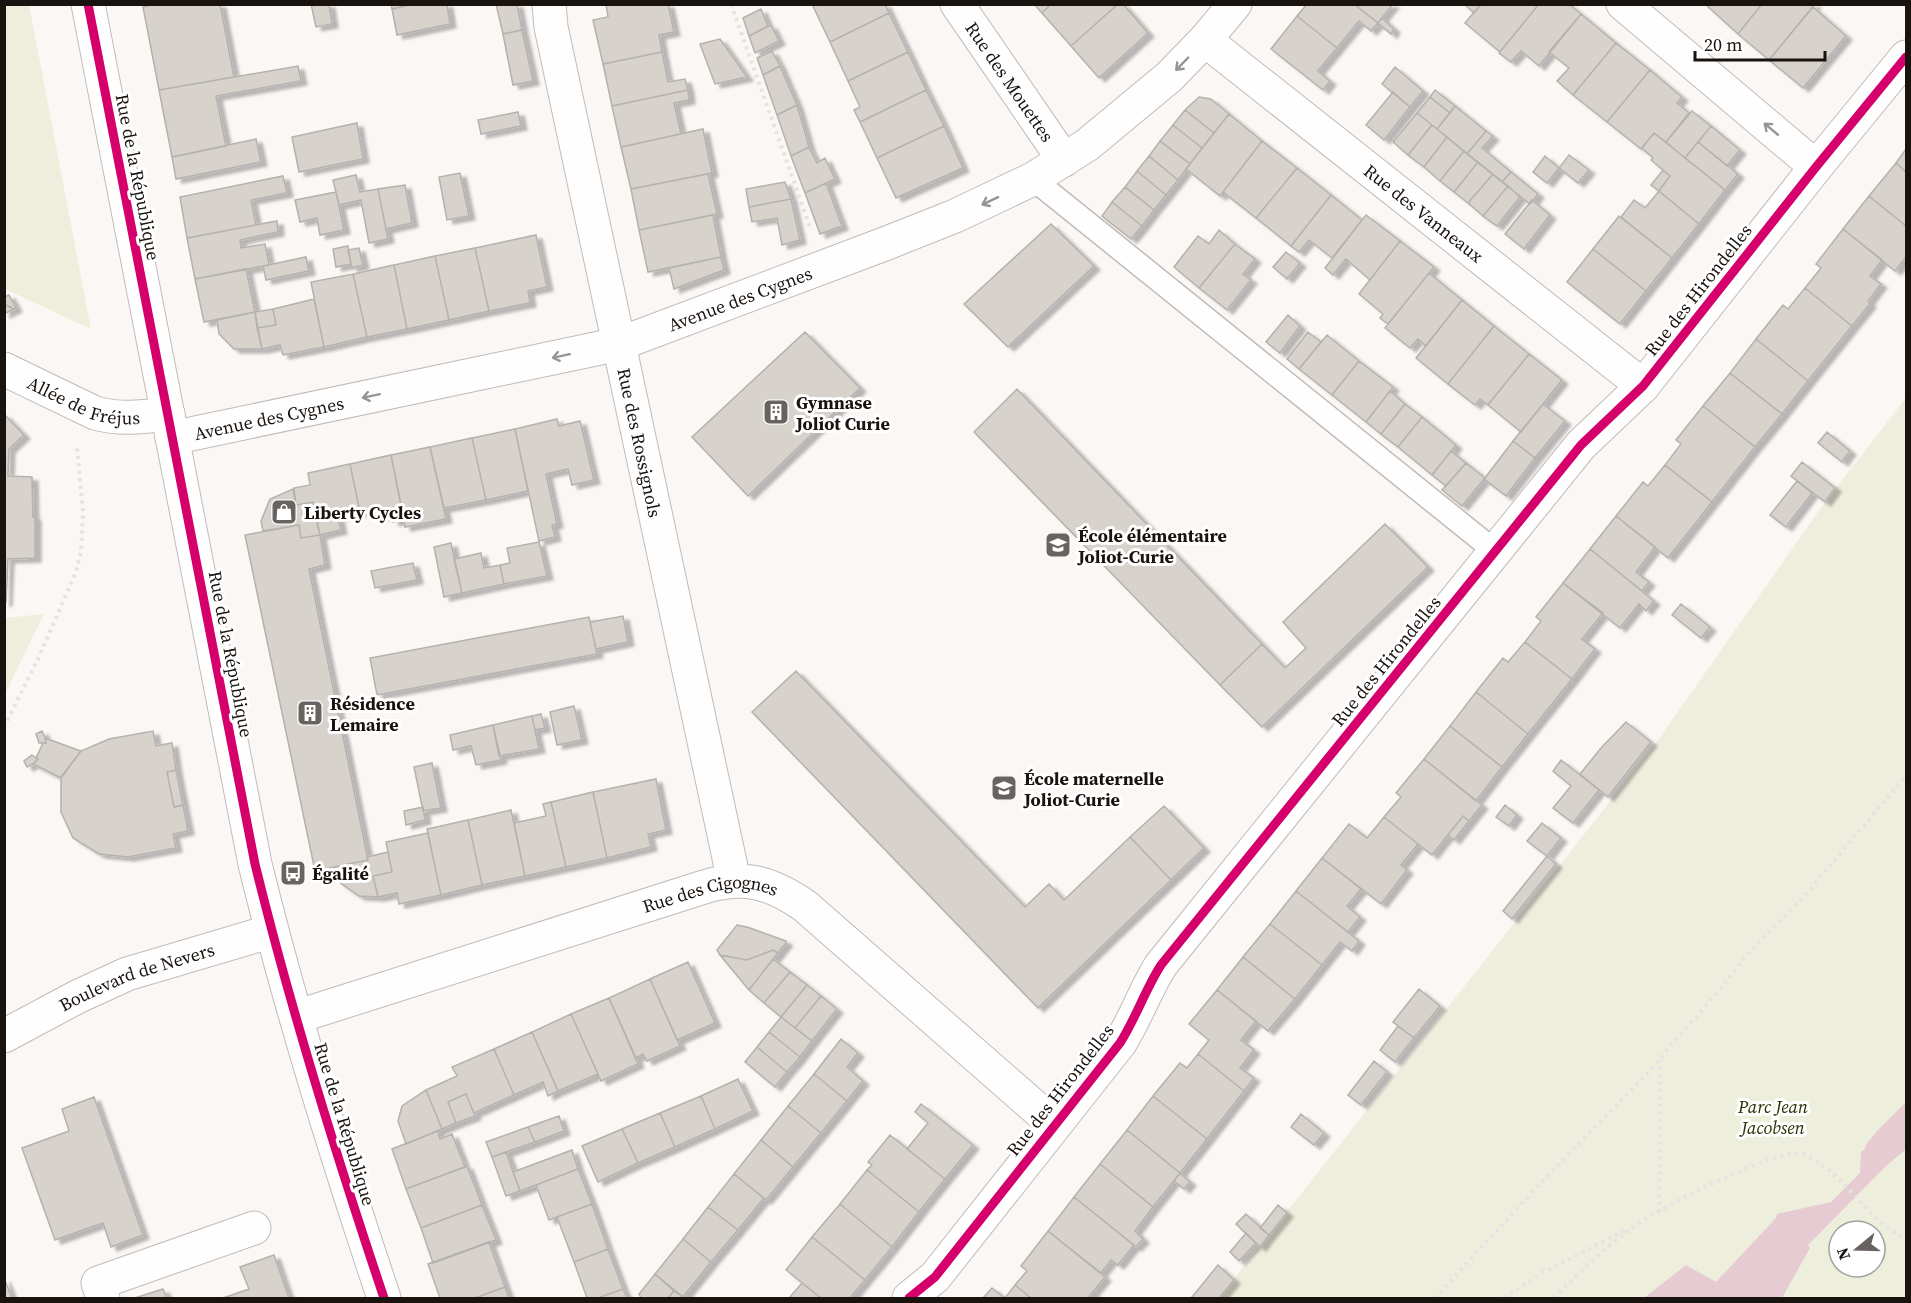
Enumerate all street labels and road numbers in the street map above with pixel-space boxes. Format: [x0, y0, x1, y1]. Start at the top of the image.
street label: Rue des Mouettes [960, 16, 1060, 147]
street label: Rue de la République [110, 92, 166, 262]
street label: Rue des Vanneaux [1359, 158, 1489, 268]
street label: Rue des Hirondelles [1638, 219, 1758, 361]
street label: Avenue des Cygnes [664, 260, 816, 337]
street label: Rue des Rossignols [612, 365, 668, 520]
street label: Allée de Fréjus [23, 370, 141, 430]
street label: Avenue des Cygnes [192, 390, 346, 446]
street label: Rue de la République [203, 569, 259, 739]
street label: Rue des Hirondelles [1326, 590, 1447, 732]
street label: Rue des Cigognes [639, 869, 783, 918]
street label: Boulevard de Nevers [54, 936, 217, 1017]
street label: Rue des Hirondelles [1000, 1019, 1120, 1161]
street label: Rue de la République [308, 1039, 382, 1209]

